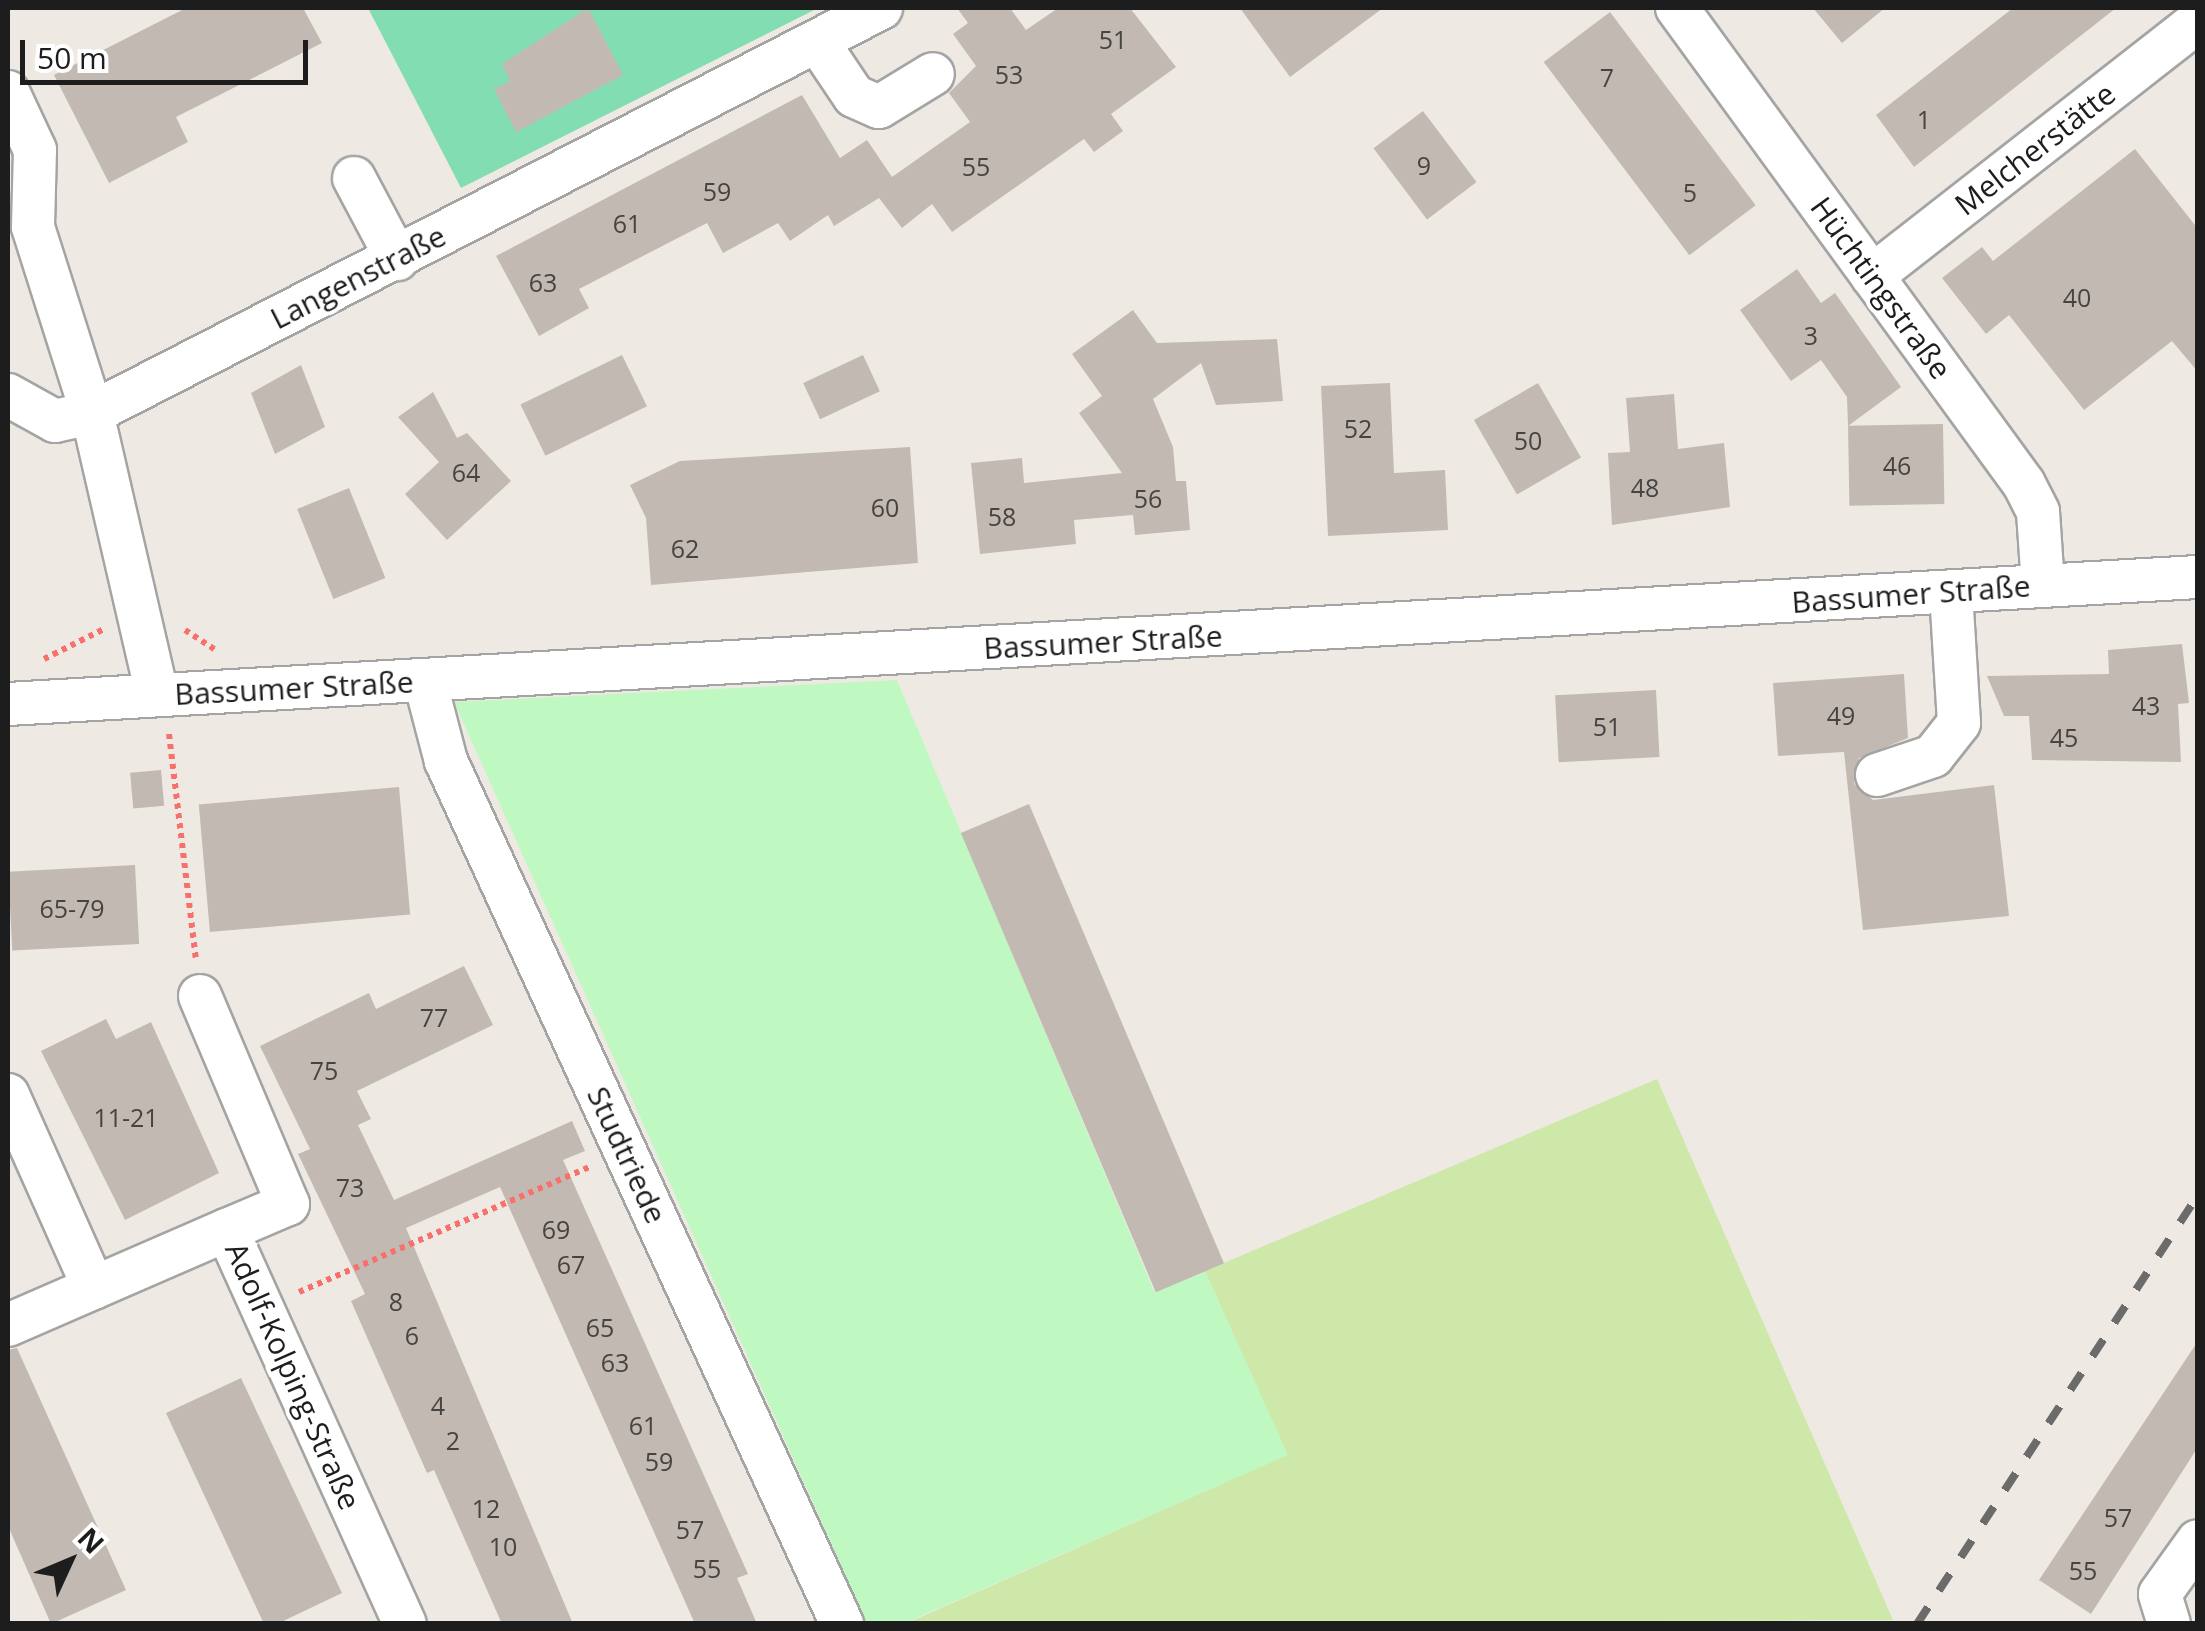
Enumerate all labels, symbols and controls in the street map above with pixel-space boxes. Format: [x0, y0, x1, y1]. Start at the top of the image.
scale bar [25, 20, 312, 82]
house number: 51 [1099, 24, 1127, 54]
text: 50 m [37, 37, 107, 78]
house number: 53 [995, 59, 1023, 89]
house number: 7 [1600, 62, 1614, 92]
street label: Melcherstätte [1948, 75, 2122, 223]
house number: 1 [1917, 104, 1931, 134]
house number: 9 [1417, 150, 1431, 180]
house number: 55 [962, 151, 990, 181]
house number: 59 [703, 176, 731, 206]
house number: 5 [1683, 177, 1697, 207]
street label: Hüchtingstraße [1803, 190, 1959, 386]
house number: 61 [613, 208, 641, 238]
street label: Langenstraße [264, 217, 452, 337]
house number: 63 [529, 267, 557, 297]
house number: 40 [2063, 282, 2091, 312]
house number: 3 [1804, 320, 1818, 350]
house number: 52 [1344, 413, 1372, 443]
house number: 50 [1514, 425, 1542, 455]
house number: 46 [1883, 450, 1911, 480]
house number: 64 [452, 457, 480, 487]
house number: 48 [1631, 472, 1659, 502]
house number: 56 [1134, 483, 1162, 513]
house number: 60 [871, 492, 899, 522]
house number: 58 [988, 501, 1016, 531]
house number: 62 [671, 533, 699, 563]
street label: Bassumer Straße [1790, 568, 2032, 620]
street label: Bassumer Straße [983, 618, 1223, 666]
street label: Bassumer Straße [174, 664, 414, 712]
house number: 43 [2132, 690, 2160, 720]
house number: 49 [1827, 700, 1855, 730]
house number: 51 [1593, 711, 1621, 741]
house number: 45 [2050, 722, 2078, 752]
house number: 65-79 [39, 893, 105, 923]
house number: 77 [420, 1002, 448, 1032]
house number: 75 [310, 1055, 338, 1085]
street label: Studtriede [580, 1081, 674, 1229]
house number: 11-21 [93, 1102, 159, 1132]
house number: 73 [336, 1172, 364, 1202]
house number: 69 [542, 1214, 570, 1244]
street label: Adolf-Kolping-Straße [218, 1237, 368, 1515]
house number: 67 [557, 1249, 585, 1279]
house number: 8 [389, 1286, 403, 1316]
house number: 65 [586, 1312, 614, 1342]
house number: 6 [405, 1320, 419, 1350]
house number: 63 [601, 1347, 629, 1377]
house number: 4 [431, 1390, 445, 1420]
house number: 61 [629, 1410, 657, 1440]
house number: 2 [446, 1425, 460, 1455]
house number: 59 [645, 1446, 673, 1476]
house number: 12 [472, 1493, 500, 1523]
house number: 57 [2104, 1502, 2132, 1532]
north arrow [20, 1511, 120, 1611]
house number: 57 [676, 1514, 704, 1544]
text: N [70, 1519, 113, 1562]
house number: 10 [489, 1531, 517, 1561]
house number: 55 [693, 1553, 721, 1583]
house number: 55 [2069, 1555, 2097, 1585]

